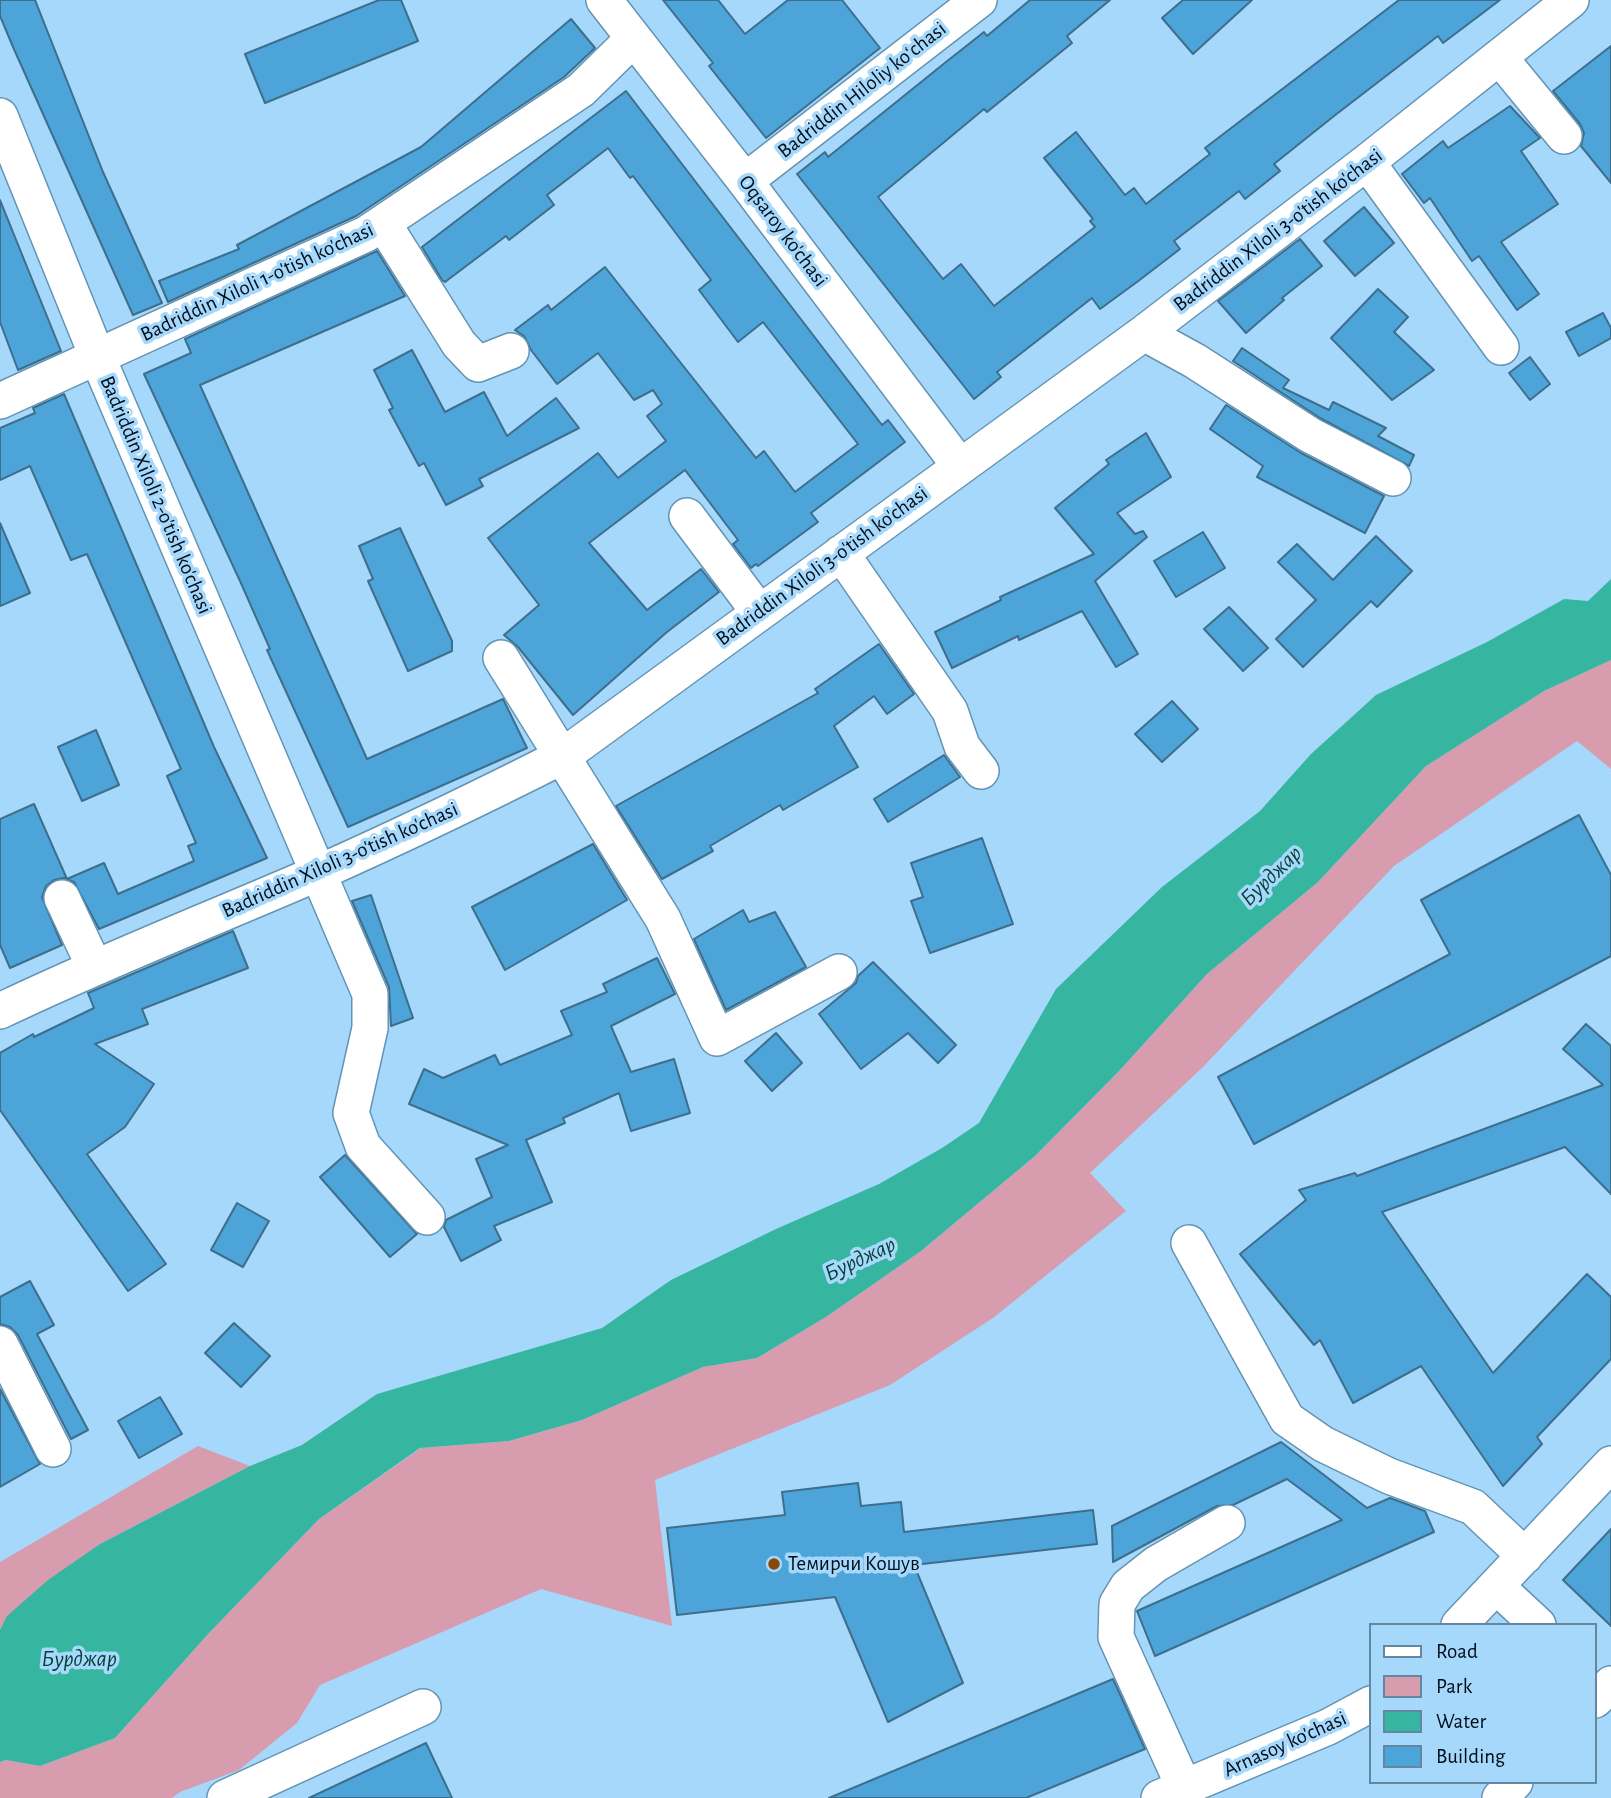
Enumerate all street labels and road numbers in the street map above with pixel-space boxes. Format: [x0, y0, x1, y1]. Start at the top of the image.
street label: Badriddin Hiloliy koʻchasi [773, 16, 951, 164]
street label: Badriddin Xiloli 3-o'tish ko'chasi [1168, 143, 1388, 317]
street label: Oqsaroy ko'chasi [733, 170, 833, 292]
street label: Badriddin Xiloli 1-o'tish ko'chasi [137, 217, 377, 347]
street label: Badriddin Xiloli 2-o'tish ko'chasi [94, 372, 218, 618]
street label: Badriddin Xiloli 3-o'tish ko'chasi [711, 481, 933, 651]
street label: Badriddin Xiloli 3-o'tish ko'chasi [218, 797, 462, 923]
street label: Arnasoy ko'chasi [1220, 1706, 1350, 1782]

